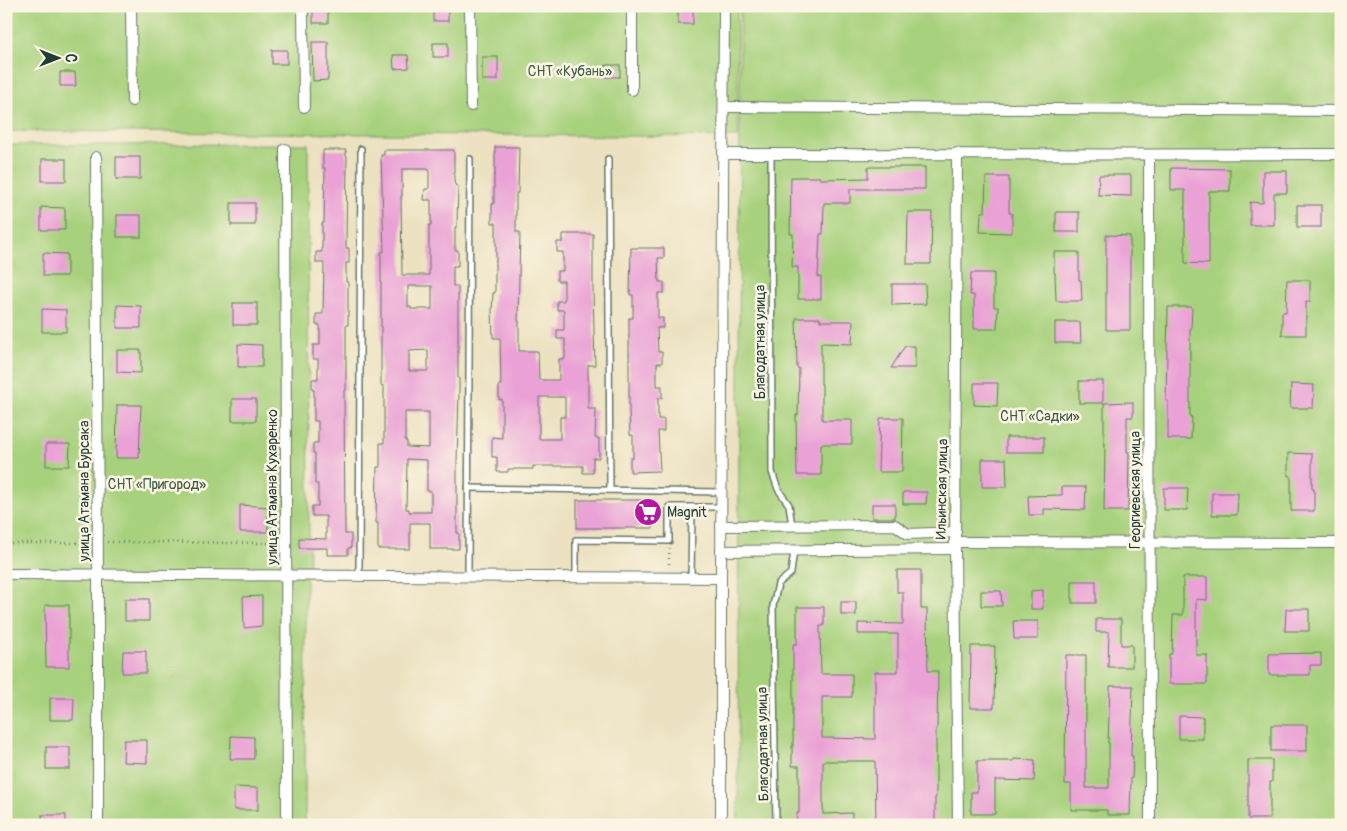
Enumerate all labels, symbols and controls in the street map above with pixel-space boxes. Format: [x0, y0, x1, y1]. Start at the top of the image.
north arrow [32, 32, 82, 82]
text: С [62, 54, 79, 63]
park label: СНТ «Кубань» [528, 63, 612, 80]
street label: Благодатная улица [752, 285, 769, 399]
park label: СНТ «Садки» [1000, 408, 1080, 425]
street label: улица Атамана Кухаренко [264, 409, 281, 566]
street label: улица Атамана Бурсака [76, 420, 93, 563]
street label: Георгиевская улица [1127, 431, 1144, 549]
street label: Ильинская улица [933, 438, 951, 540]
park label: СНТ «Пригород» [108, 476, 206, 493]
supermarket icon: Magnit [633, 497, 663, 527]
place label: Magnit [667, 504, 707, 521]
street label: Благодатная улица [754, 687, 772, 801]

